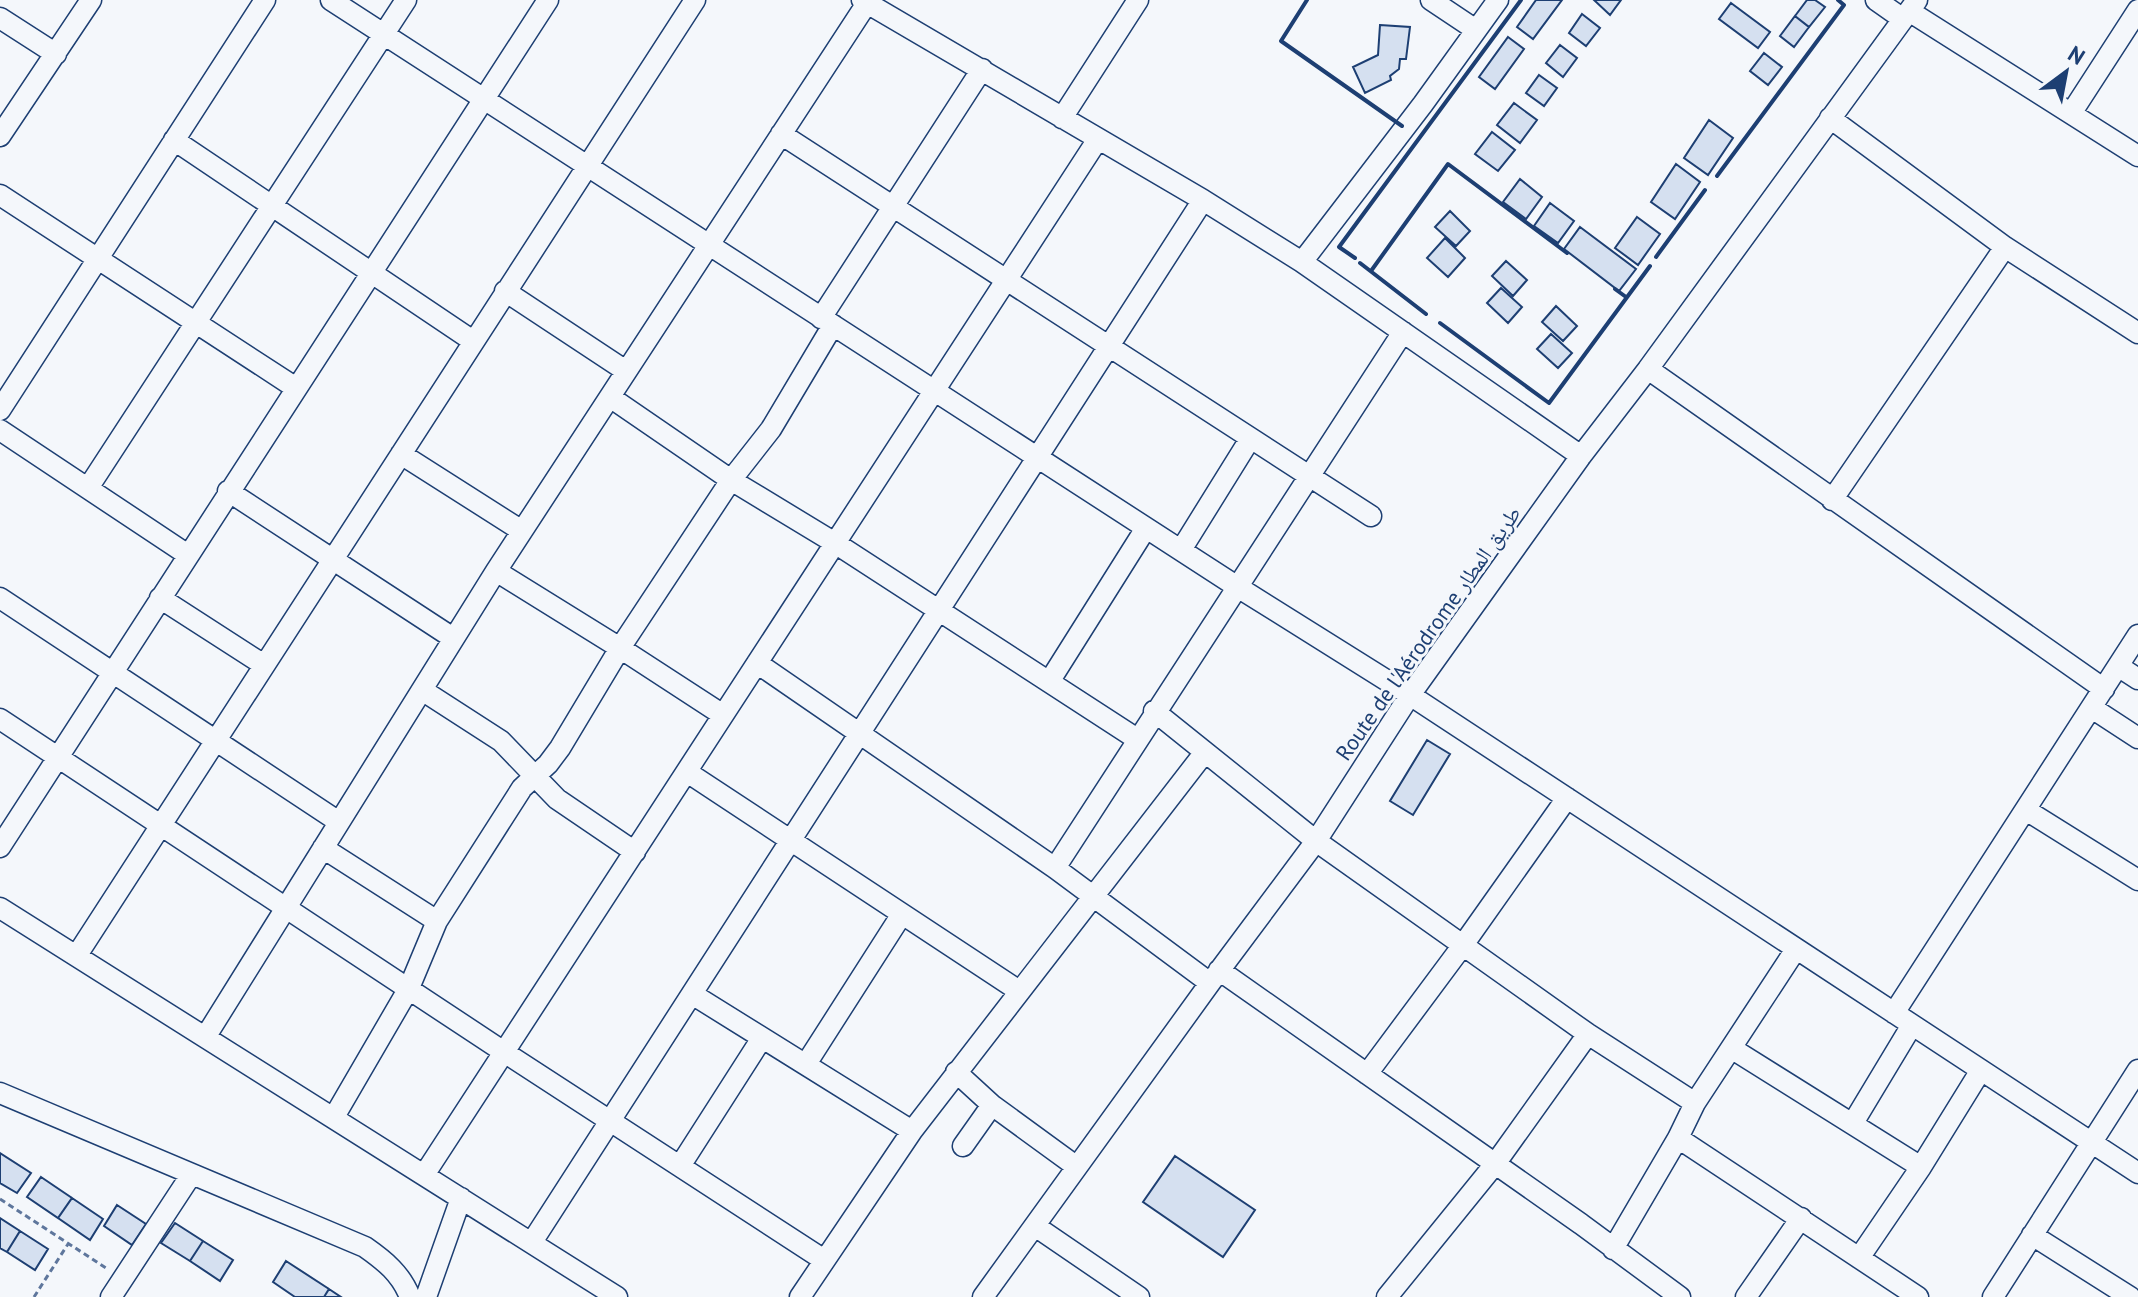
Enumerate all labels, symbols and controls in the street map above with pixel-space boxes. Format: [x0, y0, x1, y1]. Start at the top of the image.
north arrow [2026, 32, 2106, 112]
text: N [2063, 39, 2090, 71]
street label: Route de l'Aérodrome طريق المطار [1329, 500, 1527, 766]

